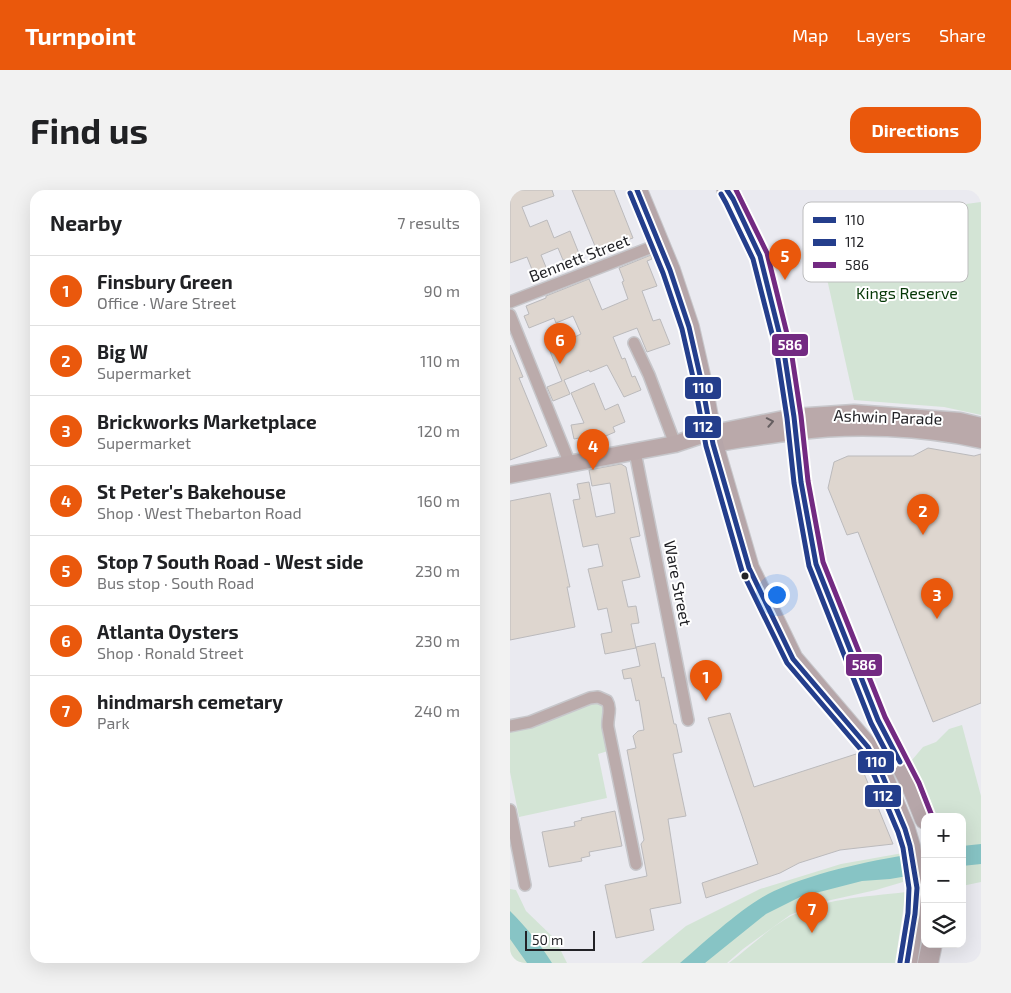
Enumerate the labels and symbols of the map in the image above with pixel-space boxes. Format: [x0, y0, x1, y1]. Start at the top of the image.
legend [803, 202, 968, 282]
text: 110 [845, 211, 865, 228]
street label: Bennett Street [526, 230, 632, 285]
text: 112 [845, 233, 864, 250]
pin: 5 [769, 239, 801, 280]
text: 586 [845, 256, 869, 273]
park label: Kings Reserve [856, 283, 958, 302]
pin: 6 [544, 323, 576, 364]
line badge: 586 [771, 333, 809, 357]
text: 586 [778, 336, 802, 353]
line badge: 110 [684, 376, 722, 400]
text: 110 [693, 379, 714, 396]
street label: Ashwin Parade [833, 405, 943, 428]
line badge: 112 [684, 415, 722, 439]
one-way arrow [766, 417, 774, 428]
text: 112 [693, 418, 713, 435]
pin: 4 [577, 429, 609, 470]
pin: 2 [907, 494, 939, 535]
street label: Ware Street [661, 539, 696, 627]
unlabelled marker [740, 571, 750, 581]
pin: 3 [921, 578, 953, 619]
your location [764, 582, 790, 608]
line badge: 586 [845, 653, 883, 677]
text: 586 [852, 656, 876, 673]
pin: 1 [690, 660, 722, 701]
line badge: 110 [857, 750, 895, 774]
text: 110 [866, 753, 887, 770]
line badge: 112 [864, 784, 902, 808]
text: 112 [873, 787, 893, 804]
pin: 7 [796, 892, 828, 933]
scale bar [525, 928, 595, 951]

